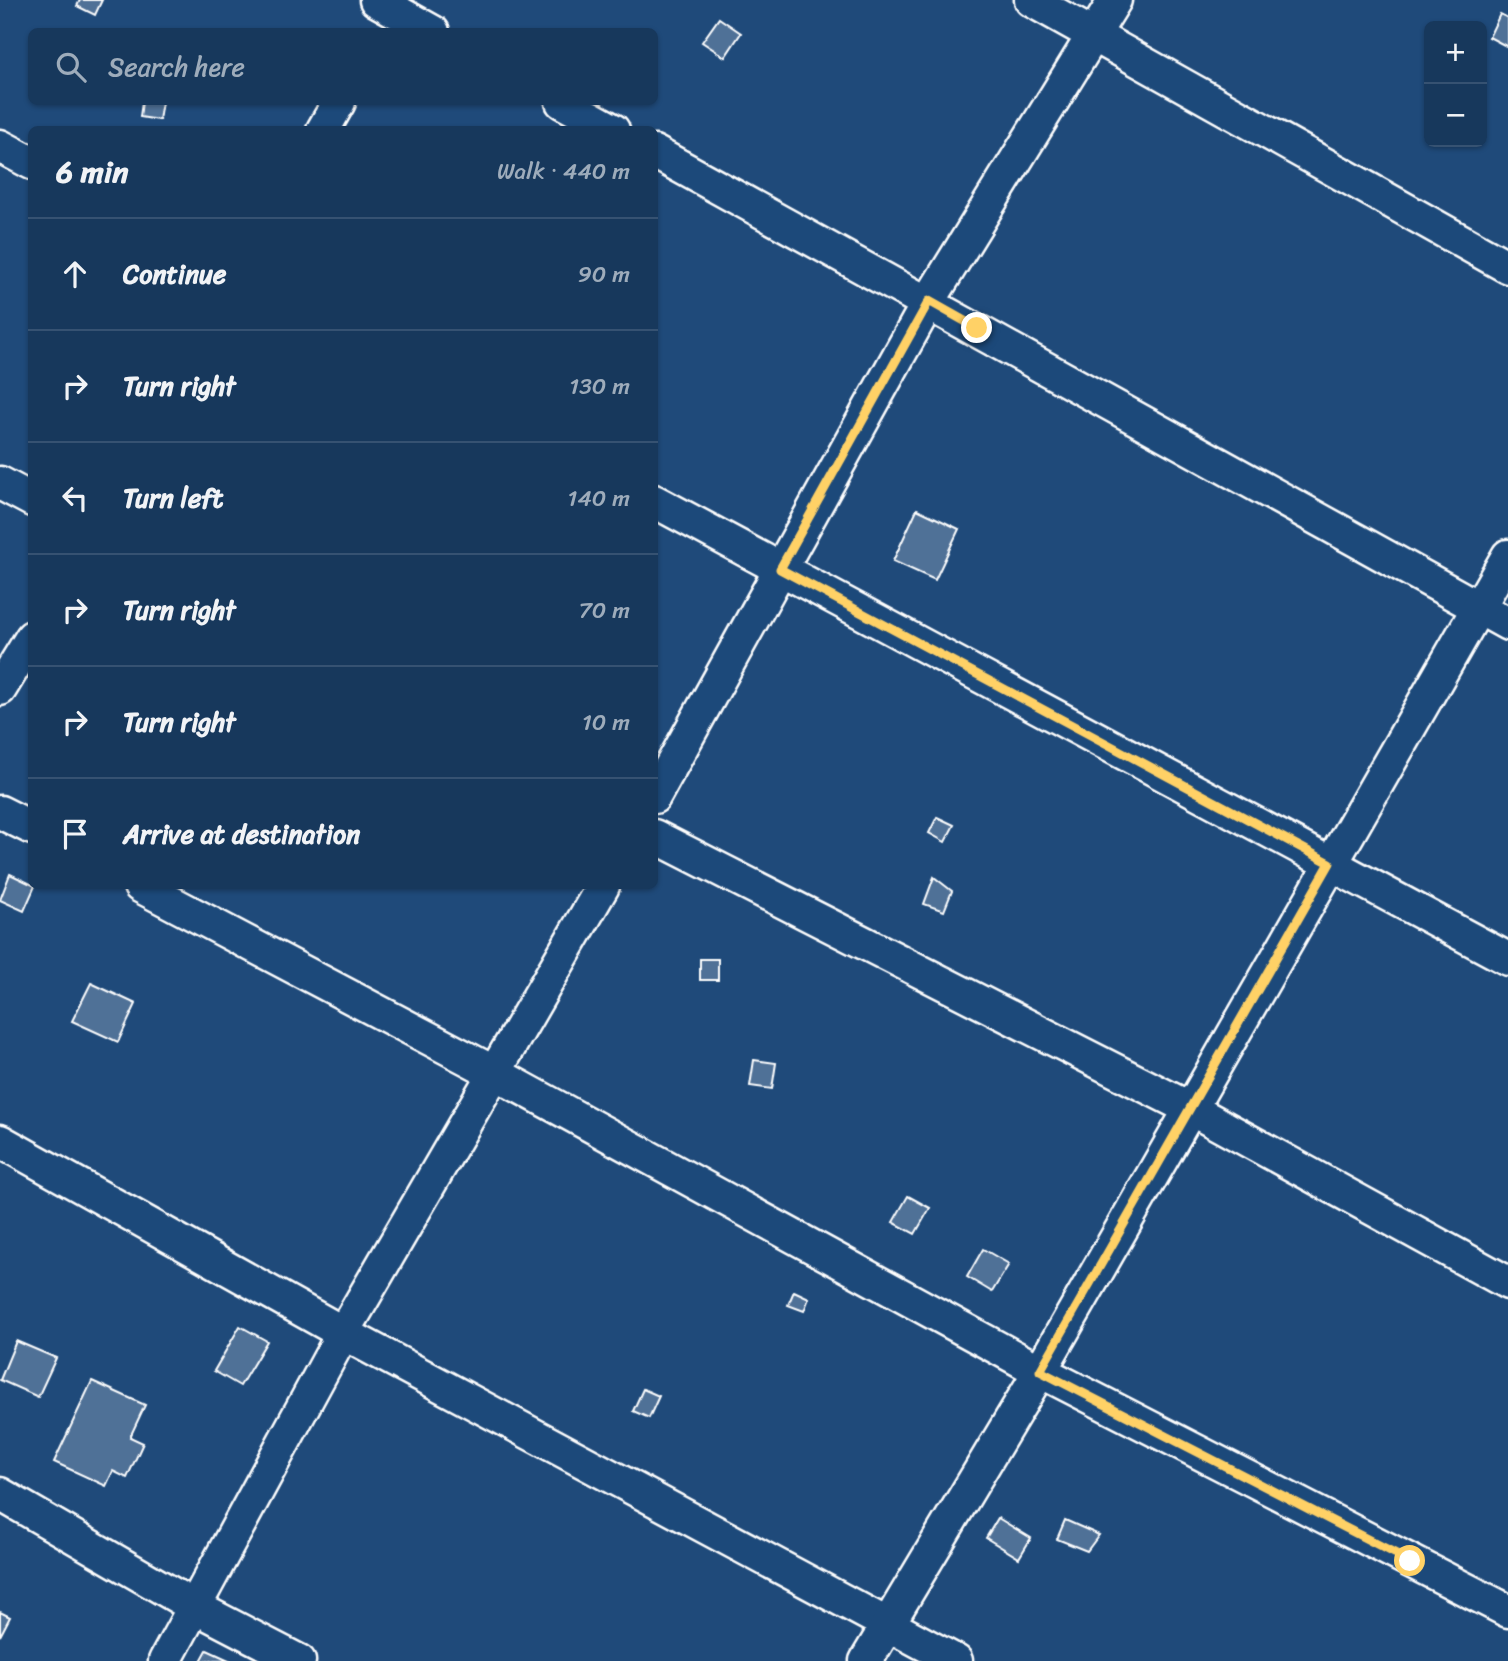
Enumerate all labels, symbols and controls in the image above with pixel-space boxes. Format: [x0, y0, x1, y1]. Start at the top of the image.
map controls [1424, 21, 1487, 147]
button: + [1424, 21, 1487, 84]
search box [28, 28, 658, 105]
text: Search here [108, 44, 245, 90]
icon: search [52, 48, 90, 86]
button: − [1424, 84, 1487, 147]
text: 6 min [56, 145, 128, 199]
text: Walk · 440 m [497, 151, 630, 192]
text: Continue [123, 251, 226, 297]
text: 90 m [578, 254, 630, 295]
icon: ahead [56, 255, 94, 293]
route end [961, 312, 992, 343]
text: Turn right [123, 363, 236, 409]
text: 130 m [569, 366, 630, 407]
icon: right [56, 367, 94, 405]
text: Turn left [123, 475, 223, 521]
text: 140 m [568, 478, 630, 519]
icon: left [56, 479, 94, 517]
text: Turn right [123, 587, 236, 633]
text: 70 m [579, 590, 630, 631]
icon: right [56, 591, 94, 629]
text: Turn right [123, 699, 236, 745]
text: 10 m [582, 702, 630, 743]
icon: right [56, 703, 94, 741]
text: Arrive at destination [123, 811, 360, 857]
icon: arrive [56, 815, 94, 853]
route start [1394, 1545, 1425, 1576]

